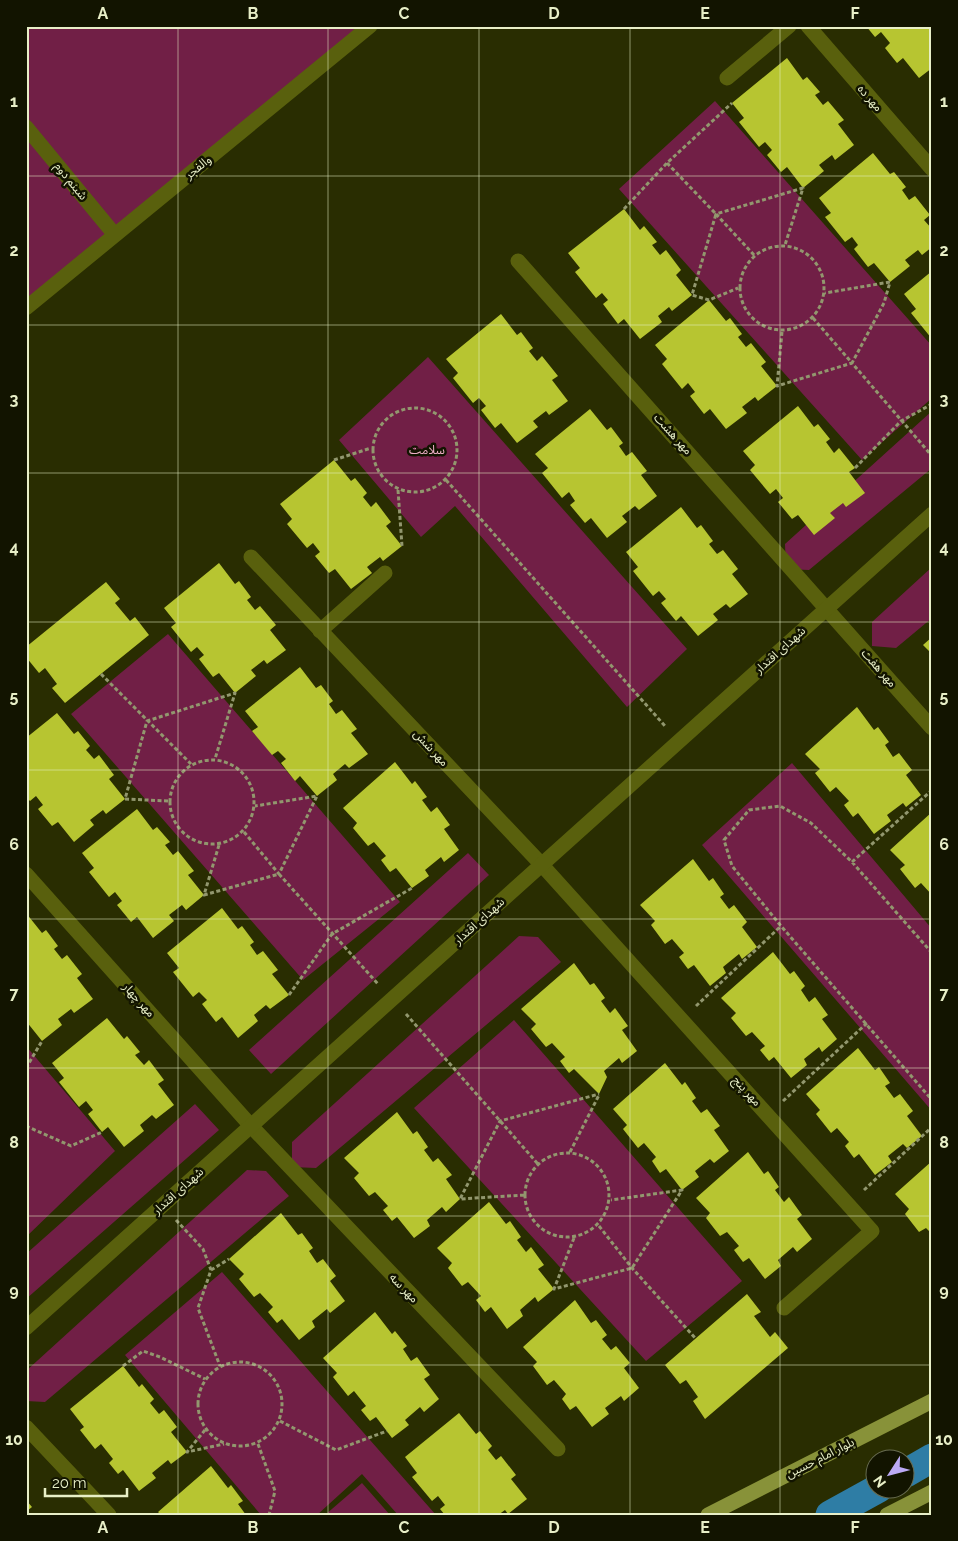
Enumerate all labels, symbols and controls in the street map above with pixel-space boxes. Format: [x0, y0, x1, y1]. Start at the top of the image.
text: A [98, 4, 109, 23]
text: B [248, 4, 259, 23]
text: C [399, 4, 410, 23]
text: D [548, 4, 560, 23]
text: E [700, 4, 710, 23]
text: F [850, 4, 860, 23]
street label: مهر ده [855, 82, 885, 114]
text: 1 [10, 92, 18, 111]
text: 1 [940, 92, 948, 111]
street label: والفجر [181, 152, 214, 182]
street label: شبنم دوم [50, 159, 90, 204]
text: 2 [9, 241, 19, 260]
text: 2 [939, 241, 949, 260]
text: 3 [10, 390, 19, 409]
text: 3 [940, 390, 949, 409]
street label: مهر هشت [651, 411, 695, 457]
park label: سلامت [409, 443, 445, 457]
text: 4 [9, 538, 19, 557]
text: 4 [939, 538, 949, 557]
street label: شهدای اقتدار [751, 624, 808, 677]
street label: مهر هفت [859, 646, 899, 690]
text: 5 [10, 687, 19, 706]
text: 5 [940, 687, 949, 706]
street label: مهر شش [411, 727, 451, 769]
text: 6 [9, 835, 19, 854]
text: 6 [939, 835, 949, 854]
street label: شهدای اقتدار [450, 895, 507, 948]
street label: مهر چهار [119, 979, 158, 1021]
text: 7 [10, 984, 19, 1003]
text: 7 [940, 984, 949, 1003]
street label: مهر پنج [728, 1073, 764, 1110]
text: 8 [9, 1133, 19, 1152]
text: 8 [939, 1133, 949, 1152]
street label: شهدای اقتدار [149, 1165, 206, 1218]
street label: مهر سه [387, 1270, 421, 1306]
text: 9 [9, 1281, 19, 1300]
text: 9 [939, 1281, 949, 1300]
text: 10 [5, 1430, 23, 1449]
text: 10 [935, 1430, 953, 1449]
street label: بلوار امام حسین [783, 1435, 857, 1483]
north arrow [866, 1448, 916, 1498]
scale bar [45, 1466, 128, 1498]
text: N [870, 1473, 889, 1491]
text: 20 m [52, 1474, 87, 1492]
text: A [98, 1518, 109, 1537]
text: B [248, 1518, 259, 1537]
text: C [399, 1518, 410, 1537]
text: D [548, 1518, 560, 1537]
text: E [700, 1518, 710, 1537]
text: F [850, 1518, 860, 1537]

